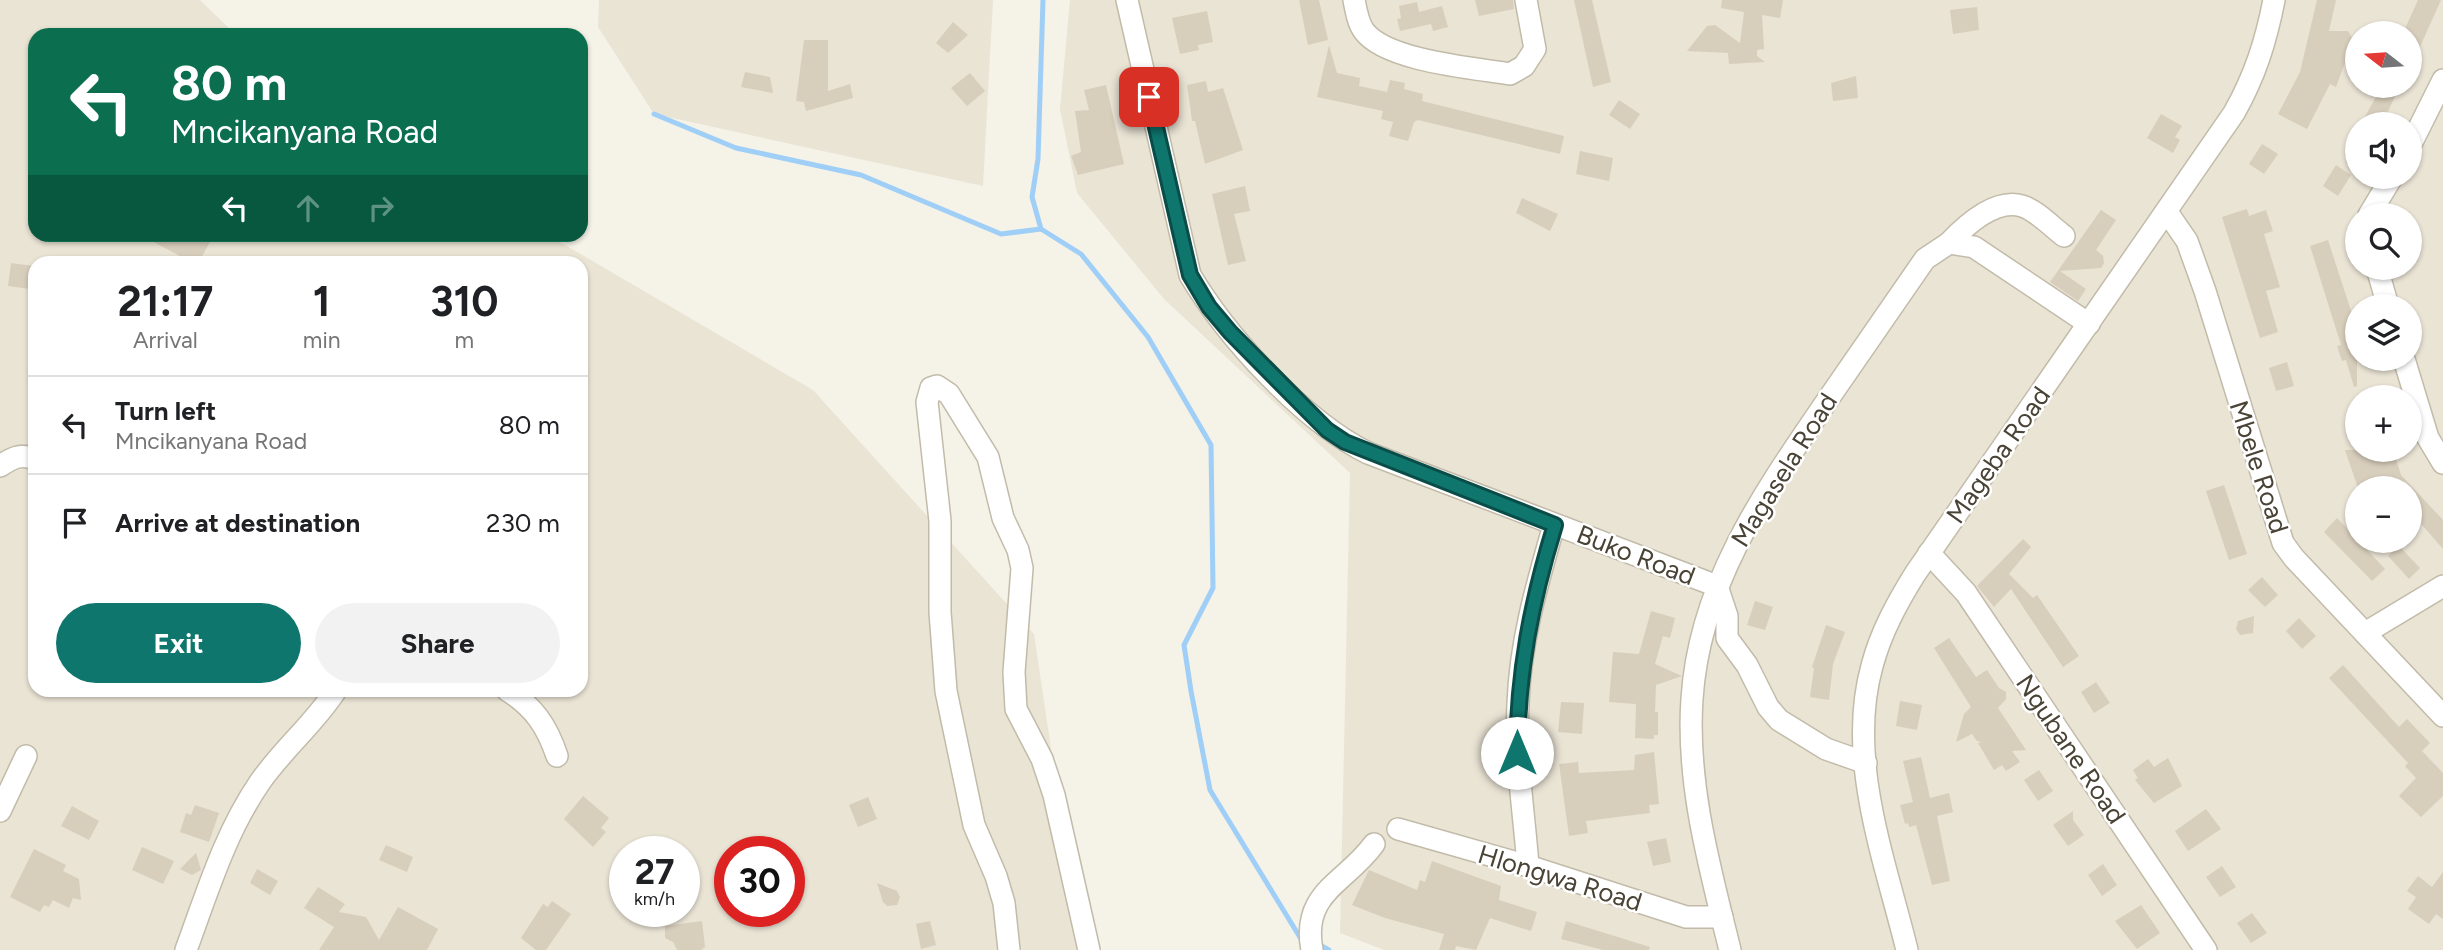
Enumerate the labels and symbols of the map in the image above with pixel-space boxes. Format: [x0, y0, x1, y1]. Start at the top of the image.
north arrow [2345, 21, 2422, 98]
pin [1119, 67, 1179, 127]
street label: Mageba Road [1939, 381, 2057, 529]
street label: Magasela Road [1724, 387, 1844, 553]
street label: Mbele Road [2223, 397, 2295, 537]
street label: Buko Road [1572, 518, 1700, 592]
street label: Ngubane Road [2009, 668, 2133, 830]
position arrow [1480, 716, 1554, 790]
speed limit sign: 30 [714, 836, 805, 927]
street label: Hlongwa Road [1474, 838, 1646, 918]

